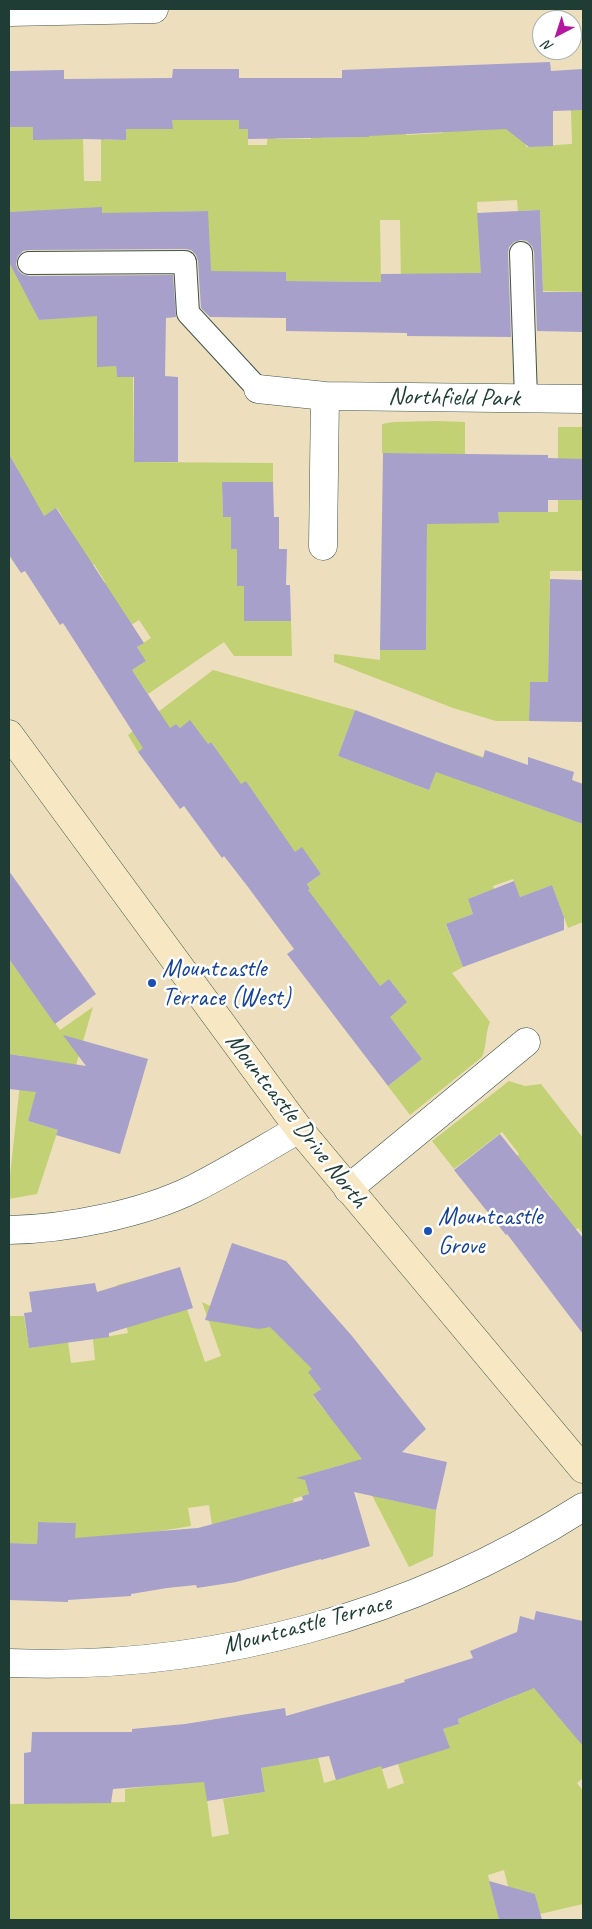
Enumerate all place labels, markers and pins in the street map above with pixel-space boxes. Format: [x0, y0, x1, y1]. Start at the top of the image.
place label: Mountcastle Terrace (West) [162, 954, 291, 1013]
marker: Mountcastle Terrace (West) [146, 977, 158, 989]
place label: Mountcastle Grove [438, 1202, 542, 1261]
marker: Mountcastle Grove [422, 1225, 434, 1237]

